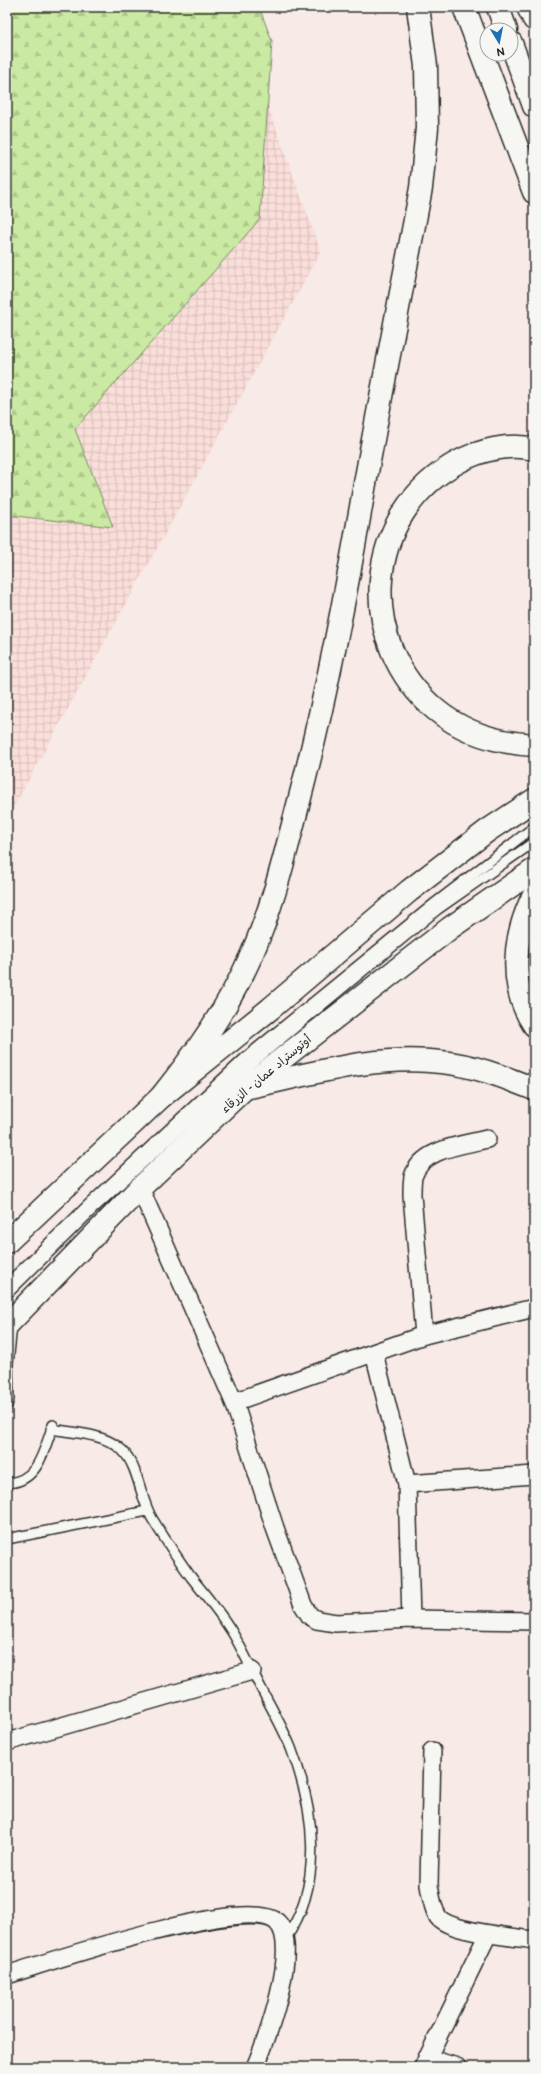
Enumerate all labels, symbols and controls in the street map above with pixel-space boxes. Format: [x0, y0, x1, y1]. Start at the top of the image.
north arrow [479, 22, 519, 62]
text: N [495, 44, 506, 58]
street label: أوتوستراد عمان - الزرقاء [218, 1032, 315, 1117]

